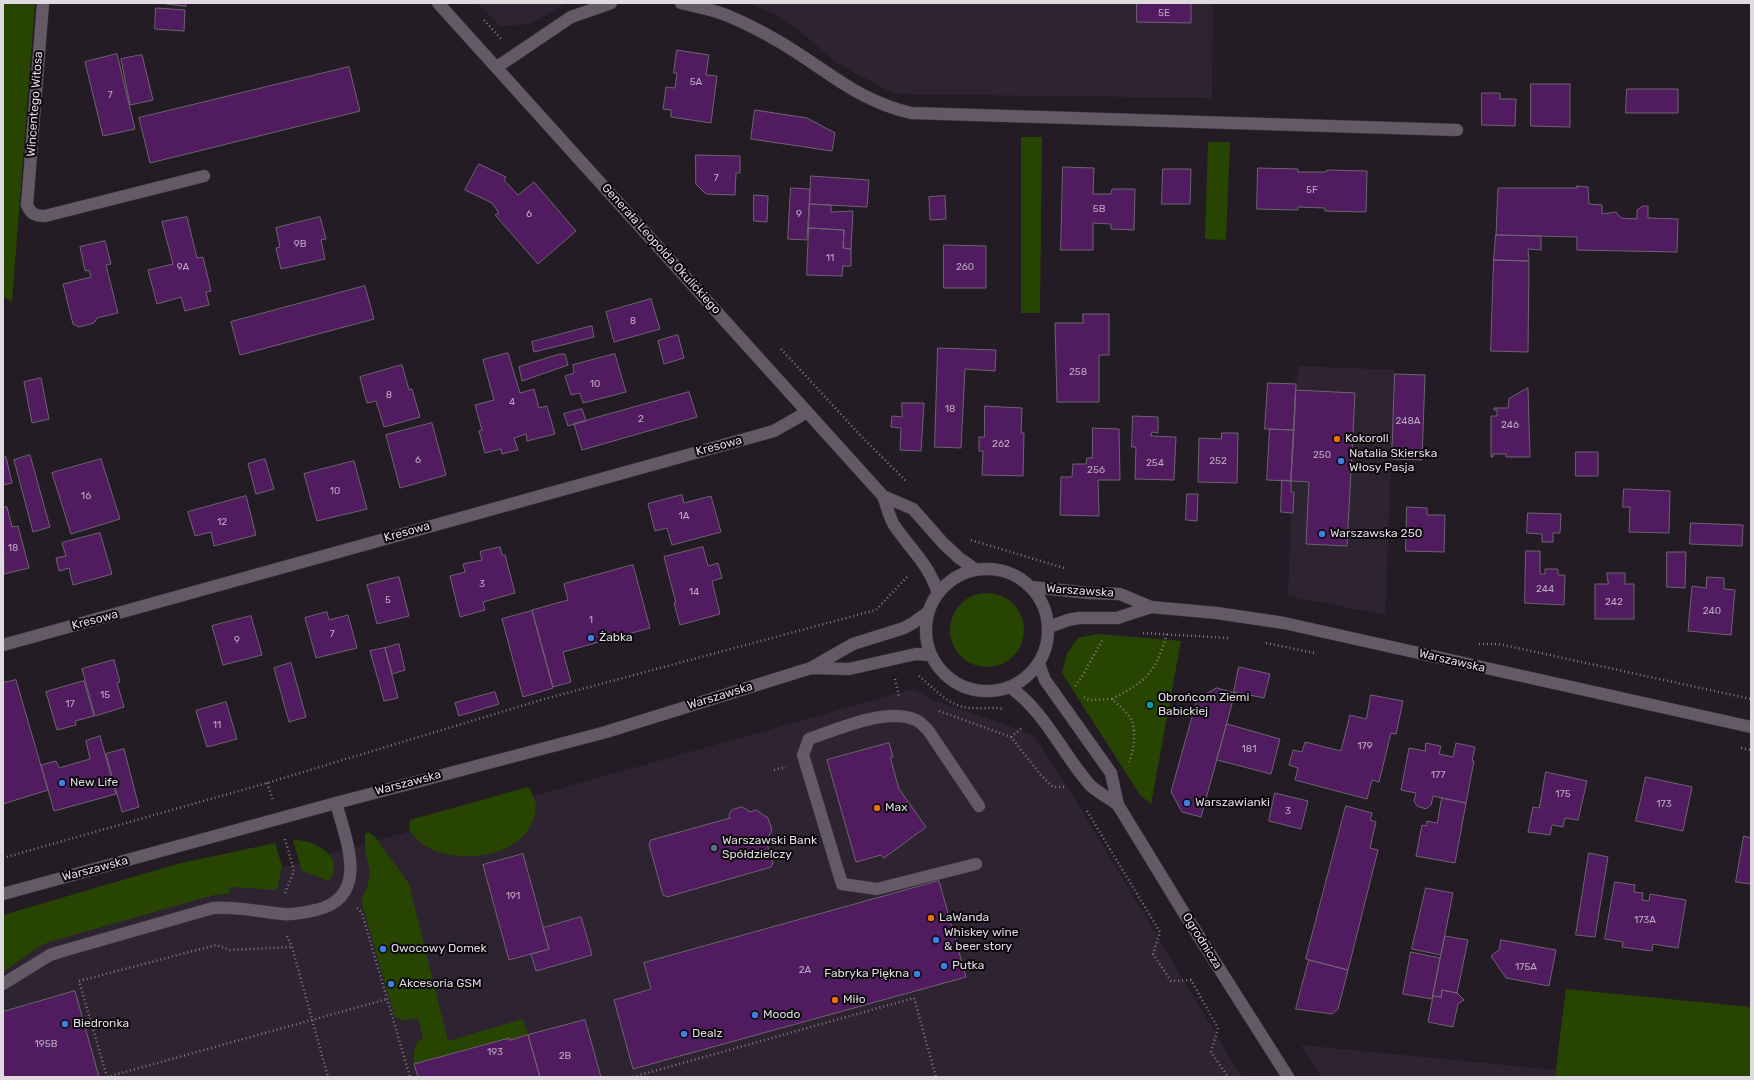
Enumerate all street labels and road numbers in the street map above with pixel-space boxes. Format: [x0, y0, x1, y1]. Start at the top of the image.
street label: Wincentego Witosa [24, 51, 46, 157]
street label: Generała Leopolda Okulickiego [599, 181, 723, 317]
street label: Kresowa [694, 433, 744, 459]
street label: Kresowa [382, 519, 432, 545]
street label: Warszawska [1046, 581, 1114, 601]
street label: Kresowa [70, 607, 120, 633]
street label: Warszawska [1417, 646, 1487, 676]
street label: Warszawska [686, 679, 754, 713]
street label: Warszawska [373, 767, 443, 799]
street label: Warszawska [60, 853, 130, 885]
street label: Ogrodnicza [1179, 910, 1225, 972]

